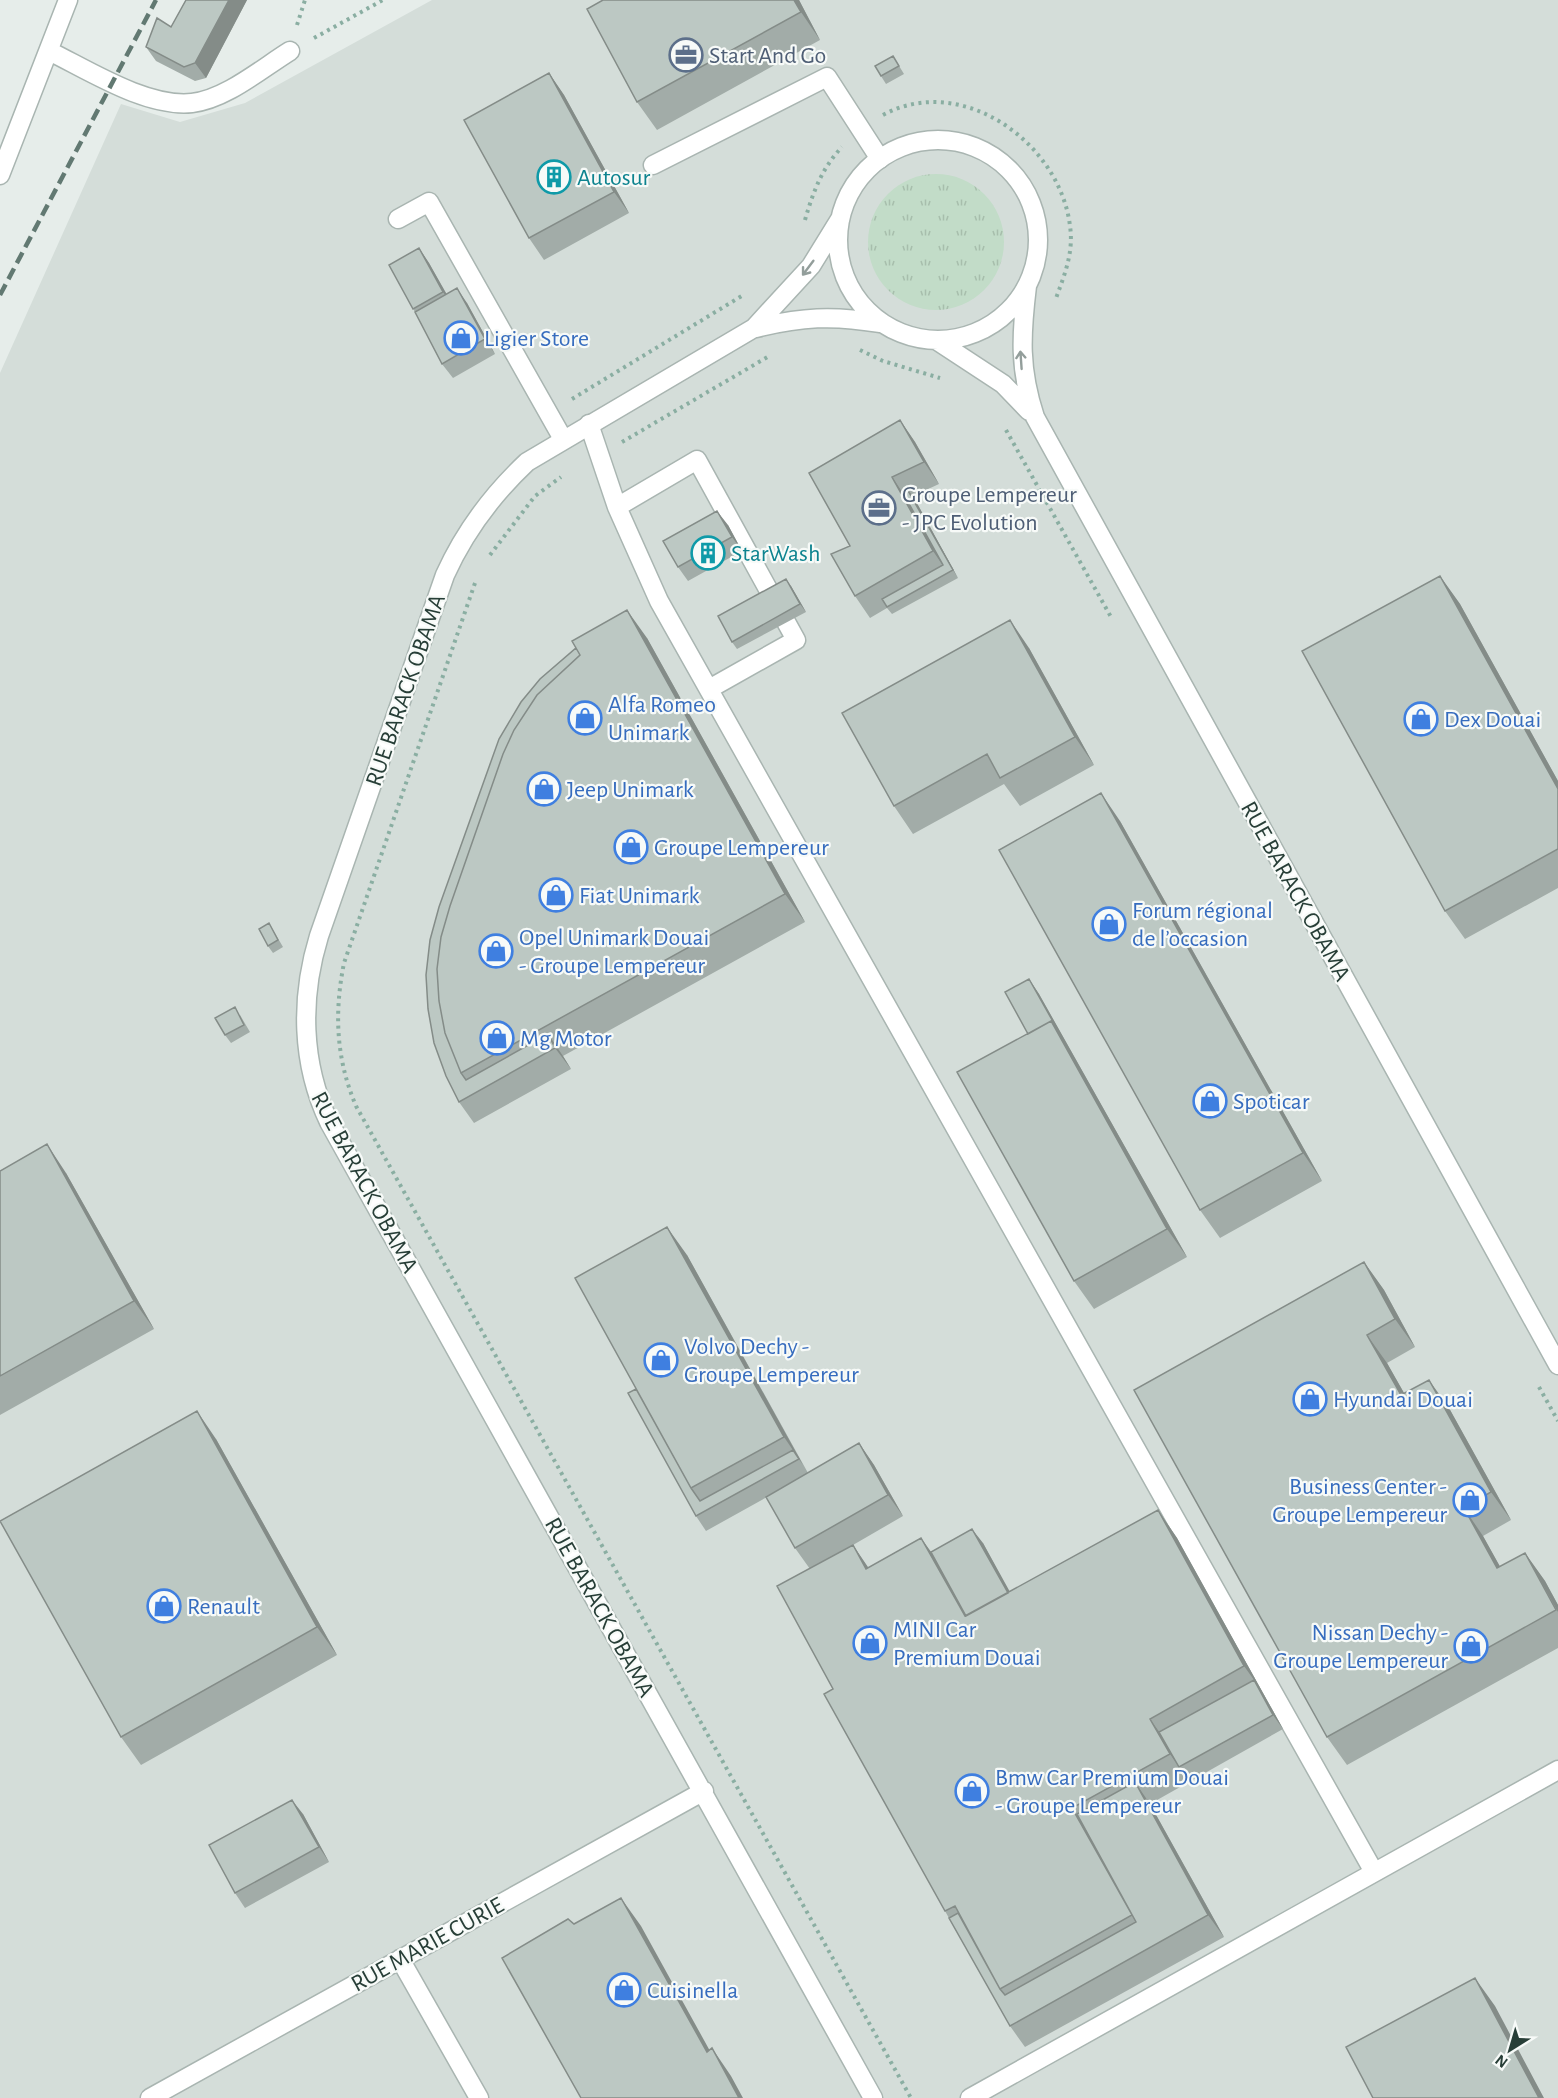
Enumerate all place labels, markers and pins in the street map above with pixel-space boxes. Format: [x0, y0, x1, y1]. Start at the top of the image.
office icon: Start And Go [668, 37, 704, 73]
place label: Start And Go [709, 44, 826, 68]
building icon: Autosur [536, 159, 572, 195]
place label: Autosur [577, 166, 651, 190]
shop icon: Ligier Store [443, 320, 479, 356]
place label: Ligier Store [484, 327, 589, 351]
place label: Groupe Lempereur - JPC Evolution [902, 483, 1077, 535]
office icon: Groupe Lempereur - JPC Evolution [861, 490, 897, 526]
building icon: StarWash [690, 535, 726, 571]
place label: StarWash [731, 542, 820, 566]
place label: Alfa Romeo Unimark [608, 693, 716, 745]
shop icon: Alfa Romeo Unimark [567, 700, 603, 736]
shop icon: Dex Douai [1403, 701, 1439, 737]
place label: Dex Douai [1444, 708, 1541, 732]
shop icon: Jeep Unimark [526, 771, 562, 807]
place label: Jeep Unimark [567, 778, 694, 802]
shop icon: Groupe Lempereur [613, 829, 649, 865]
place label: Groupe Lempereur [654, 836, 829, 860]
shop icon: Fiat Unimark [538, 877, 574, 913]
place label: Fiat Unimark [579, 884, 699, 908]
place label: Forum régional de l’occasion [1132, 899, 1273, 951]
shop icon: Forum régional de l’occasion [1091, 906, 1127, 942]
place label: Opel Unimark Douai - Groupe Lempereur [519, 926, 709, 978]
shop icon: Opel Unimark Douai - Groupe Lempereur [478, 933, 514, 969]
shop icon: Mg Motor [479, 1020, 515, 1056]
place label: Mg Motor [520, 1027, 612, 1051]
shop icon: Spoticar [1192, 1083, 1228, 1119]
place label: Spoticar [1233, 1090, 1310, 1114]
place label: Volvo Dechy - Groupe Lempereur [684, 1335, 859, 1387]
shop icon: Volvo Dechy - Groupe Lempereur [643, 1342, 679, 1378]
shop icon: Hyundai Douai [1292, 1381, 1328, 1417]
place label: Hyundai Douai [1333, 1388, 1473, 1412]
place label: Business Center - Groupe Lempereur [1272, 1475, 1447, 1527]
shop icon: Business Center - Groupe Lempereur [1452, 1482, 1488, 1518]
shop icon: Renault [146, 1588, 182, 1624]
place label: Renault [187, 1595, 260, 1619]
place label: MINI Car Premium Douai [893, 1618, 1041, 1670]
place label: Nissan Dechy - Groupe Lempereur [1273, 1621, 1448, 1673]
shop icon: MINI Car Premium Douai [852, 1625, 888, 1661]
shop icon: Nissan Dechy - Groupe Lempereur [1453, 1628, 1489, 1664]
place label: Bmw Car Premium Douai - Groupe Lempereur [995, 1766, 1229, 1818]
shop icon: Bmw Car Premium Douai - Groupe Lempereur [954, 1773, 990, 1809]
shop icon: Cuisinella [606, 1972, 642, 2008]
place label: Cuisinella [647, 1979, 738, 2003]

